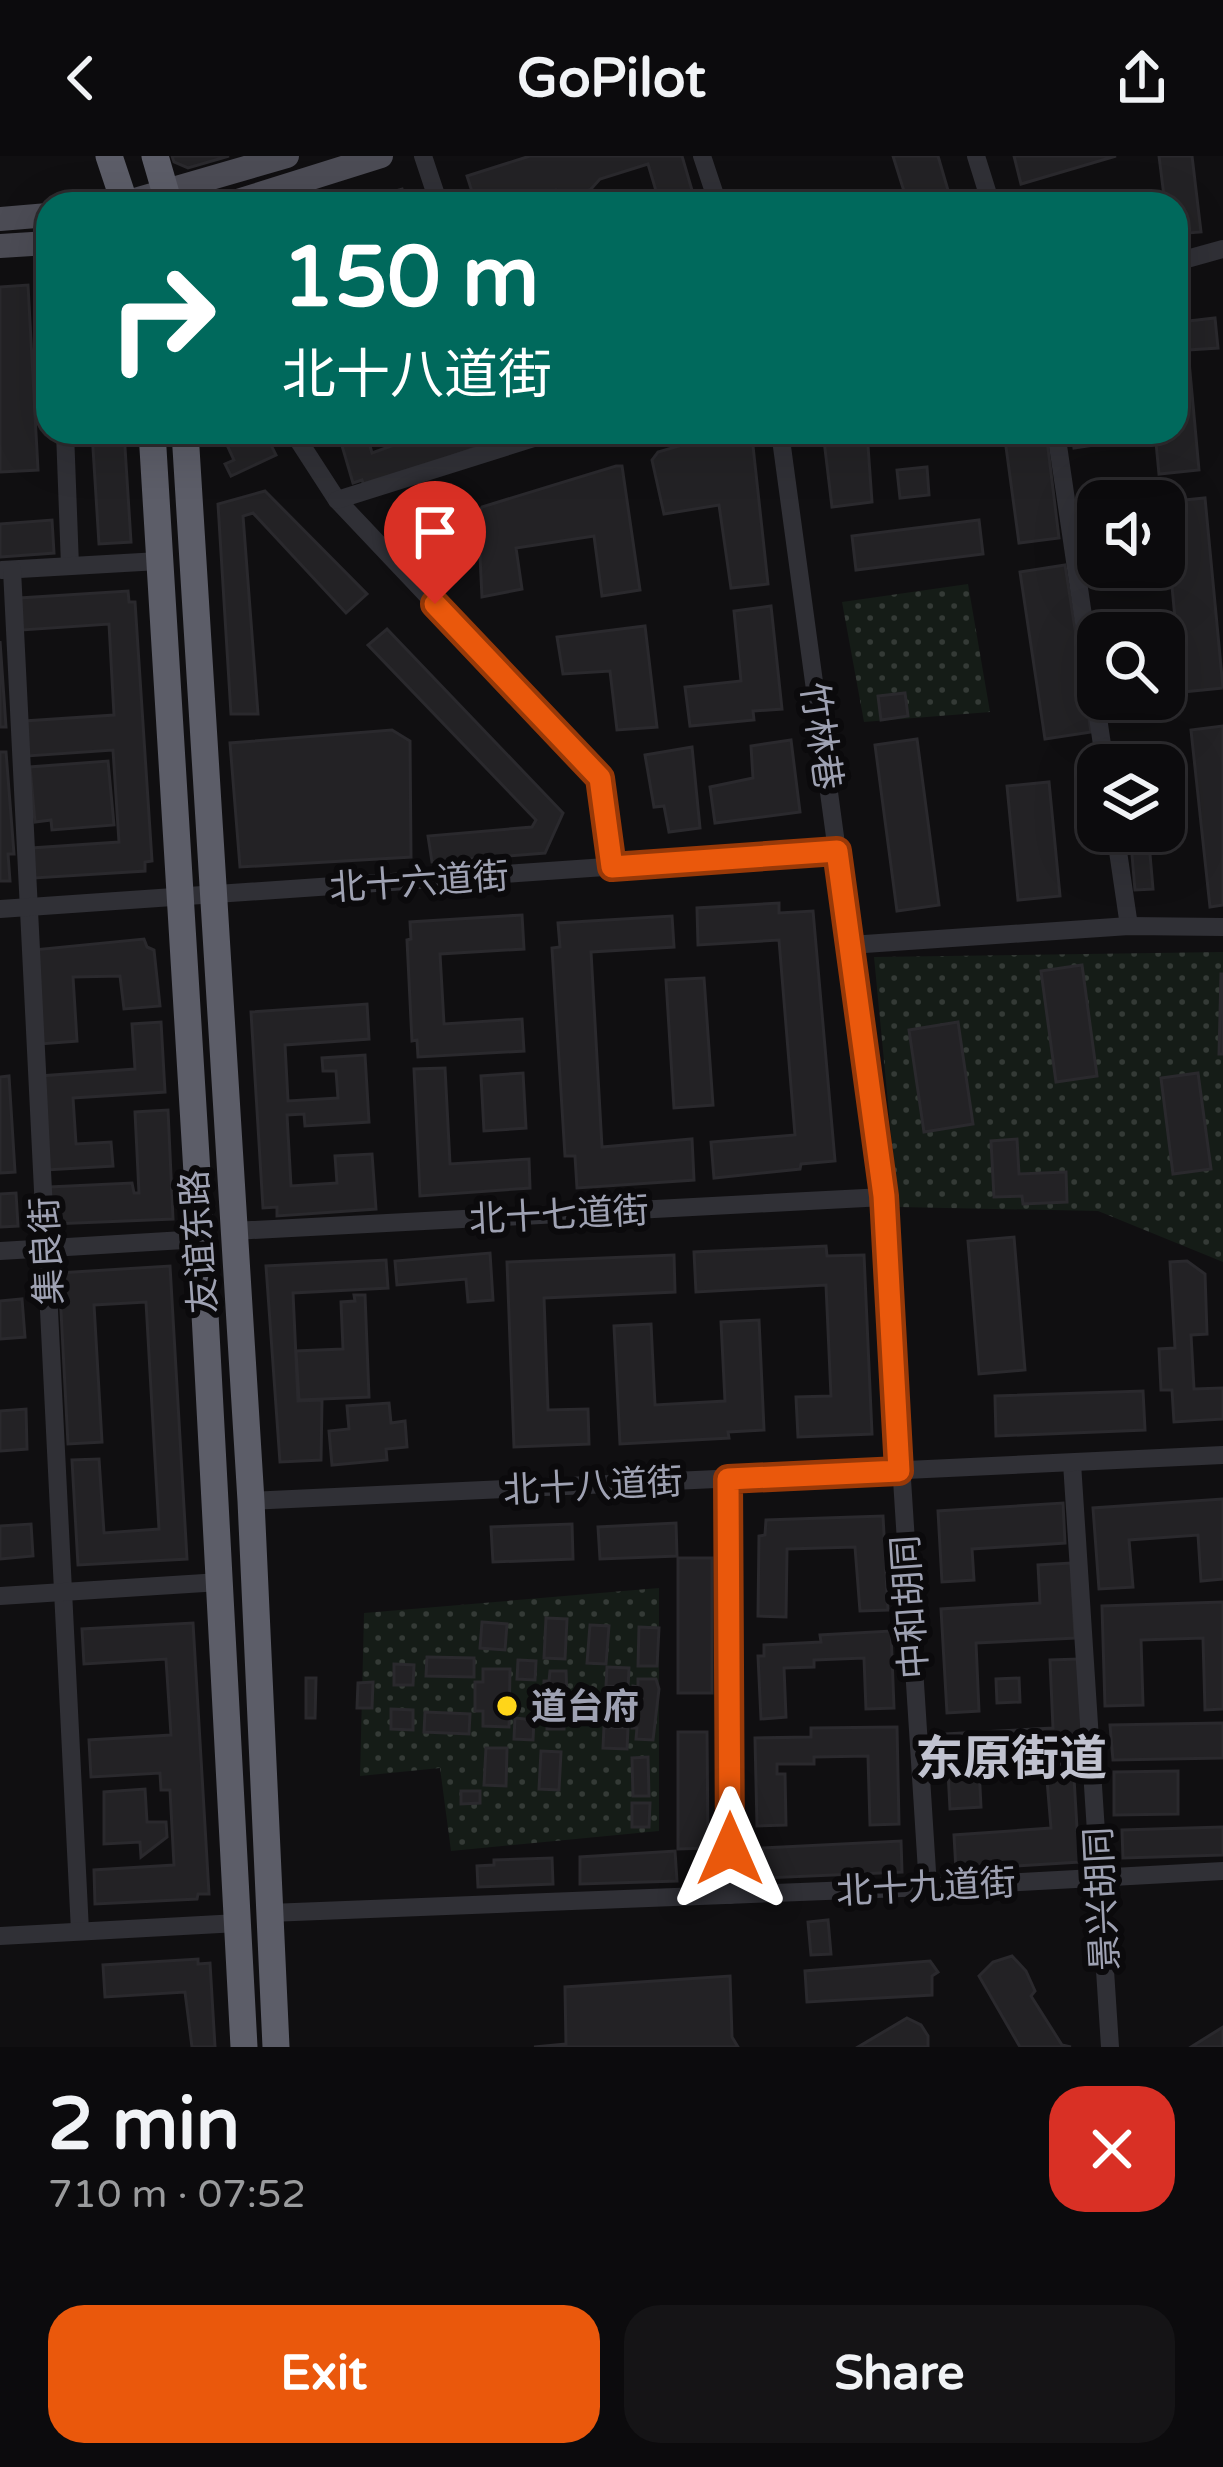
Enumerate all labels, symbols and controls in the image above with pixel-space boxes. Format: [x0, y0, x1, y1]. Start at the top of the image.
icon: back [48, 45, 114, 111]
icon: share [1109, 45, 1175, 111]
text: GoPilot [517, 46, 706, 111]
text: 150 m [282, 228, 539, 329]
icon: right [84, 240, 240, 396]
text: 北十八道街 [282, 343, 552, 408]
map controls [1077, 480, 1185, 852]
button: sound [1077, 480, 1185, 588]
pin [384, 481, 486, 604]
icon: arrive [402, 499, 468, 565]
button: search [1077, 612, 1185, 720]
street label: 竹林巷 [792, 680, 849, 793]
button: layers [1077, 744, 1185, 852]
street label: 北十六道街 [328, 855, 510, 910]
street label: 友谊东路 [173, 1169, 226, 1315]
street label: 北十七道街 [468, 1189, 650, 1242]
street label: 集良街 [23, 1196, 72, 1306]
street label: 北十八道街 [502, 1460, 684, 1513]
street label: 中和胡同 [884, 1534, 937, 1680]
place label: 道台府 [531, 1686, 639, 1729]
marker: 道台府 [494, 1693, 520, 1719]
district label: 东原街道 [915, 1731, 1107, 1789]
position arrow [667, 1786, 793, 1912]
street label: 景兴胡同 [1077, 1826, 1128, 1972]
street label: 北十九道街 [835, 1861, 1017, 1914]
text: 2 min [48, 2082, 240, 2169]
button: close [1049, 2086, 1175, 2212]
text: 710 m · 07:52 [48, 2171, 306, 2218]
button: Exit [48, 2305, 600, 2443]
button: Share [624, 2305, 1175, 2443]

